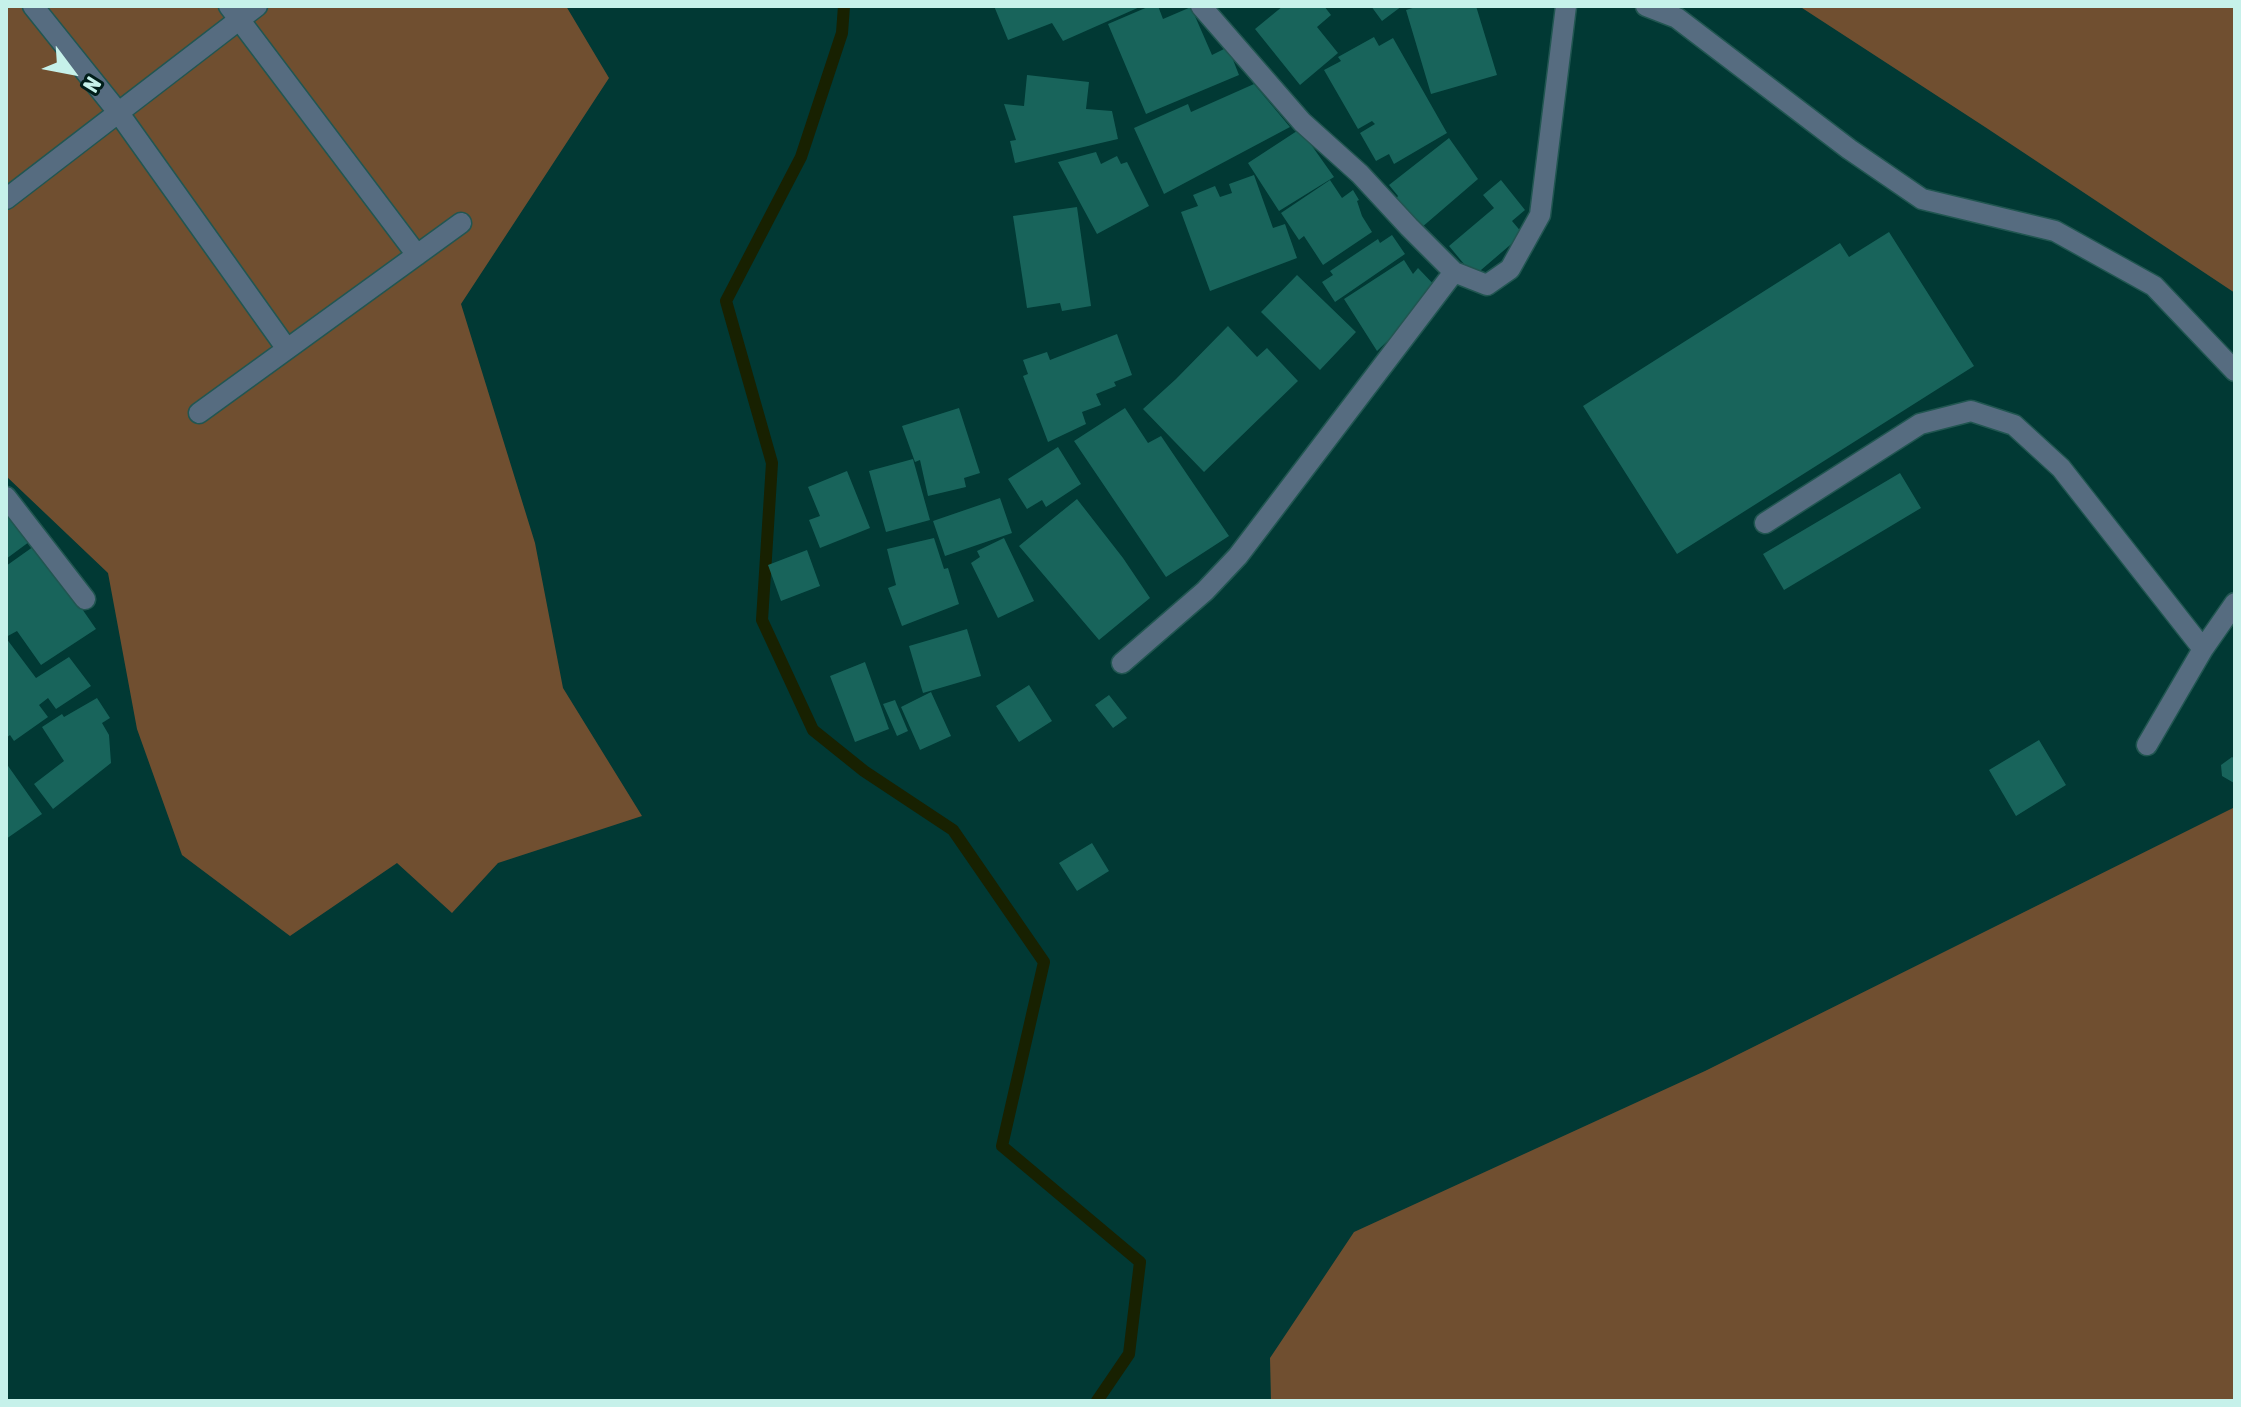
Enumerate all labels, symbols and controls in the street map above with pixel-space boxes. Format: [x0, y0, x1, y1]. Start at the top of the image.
north arrow [32, 32, 112, 112]
text: N [78, 72, 107, 97]

